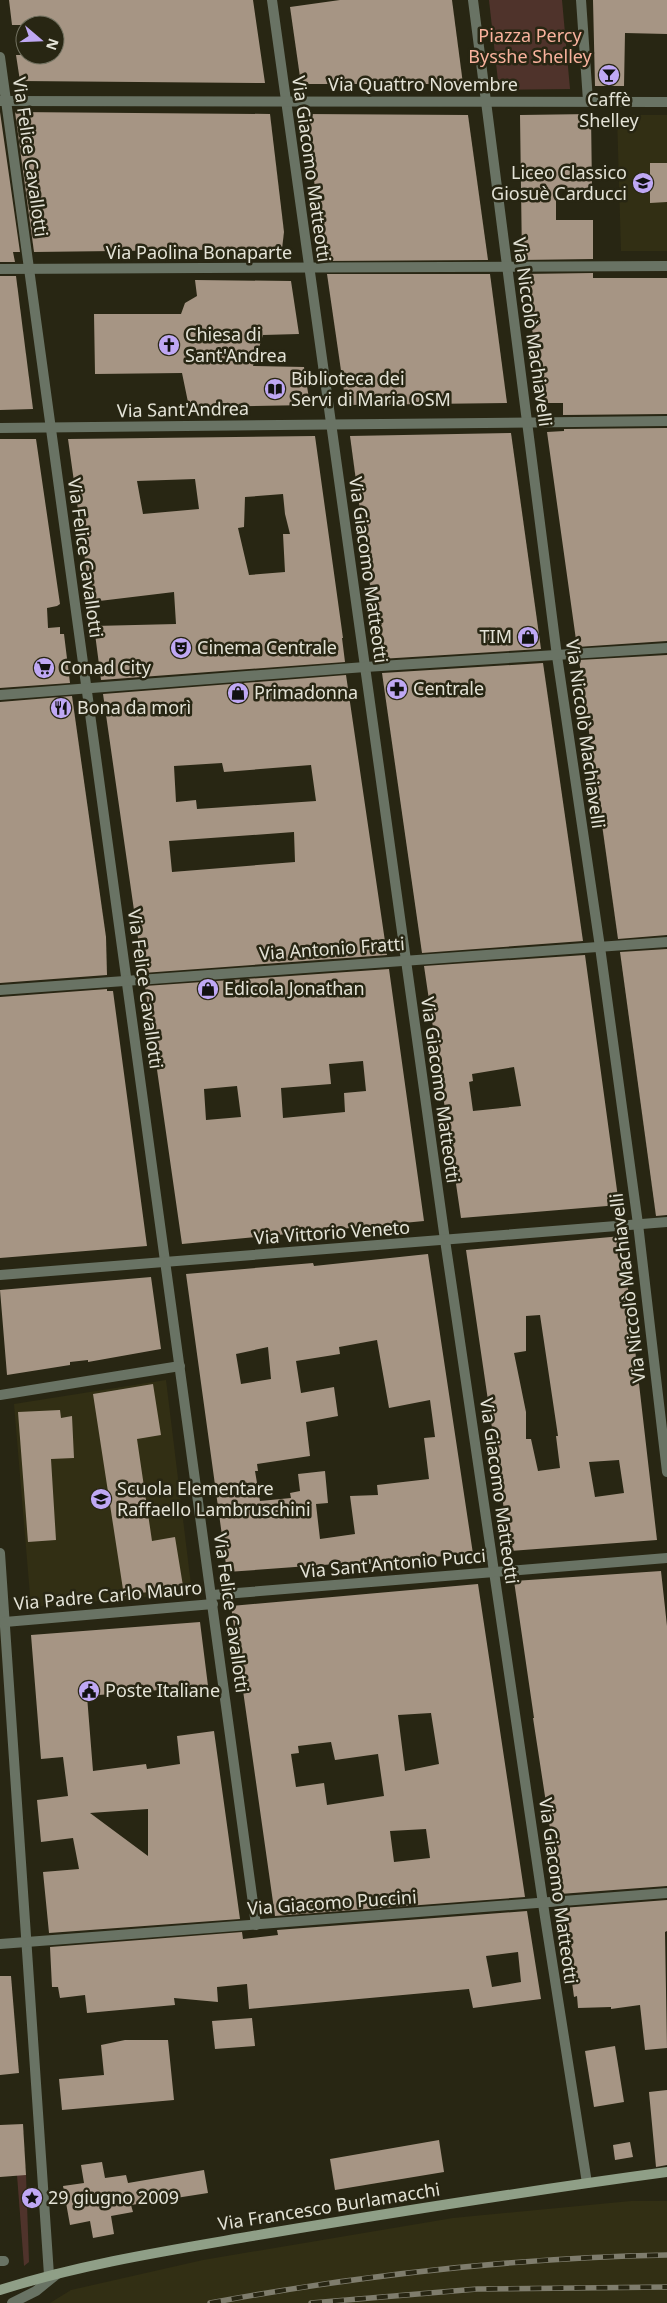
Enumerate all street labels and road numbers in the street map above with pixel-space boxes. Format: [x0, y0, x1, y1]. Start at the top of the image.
street label: Via Quattro Novembre [328, 72, 518, 96]
street label: Via Giacomo Matteotti [287, 74, 337, 264]
street label: Via Felice Cavallotti [8, 75, 54, 238]
street label: Via Niccolò Machiavelli [508, 236, 558, 428]
street label: Via Paolina Bonaparte [106, 240, 292, 264]
street label: Via Sant'Andrea [117, 396, 249, 422]
street label: Via Giacomo Matteotti [344, 475, 394, 665]
street label: Via Felice Cavallotti [63, 476, 109, 639]
street label: Via Niccolò Machiavelli [561, 638, 611, 830]
street label: Via Felice Cavallotti [123, 907, 169, 1070]
street label: Via Antonio Fratti [258, 931, 405, 965]
street label: Via Giacomo Matteotti [416, 995, 466, 1185]
street label: Via Niccolò Machiavelli [603, 1192, 651, 1384]
street label: Via Vittorio Veneto [253, 1215, 411, 1249]
street label: Via Giacomo Matteotti [475, 1396, 525, 1586]
street label: Via Felice Cavallotti [209, 1531, 255, 1694]
street label: Via Sant'Antonio Pucci [299, 1543, 487, 1583]
street label: Via Padre Carlo Mauro [13, 1575, 203, 1615]
street label: Via Giacomo Matteotti [534, 1796, 584, 1986]
street label: Via Giacomo Puccini [246, 1884, 417, 1920]
street label: Via Francesco Burlamacchi [216, 2177, 442, 2235]

